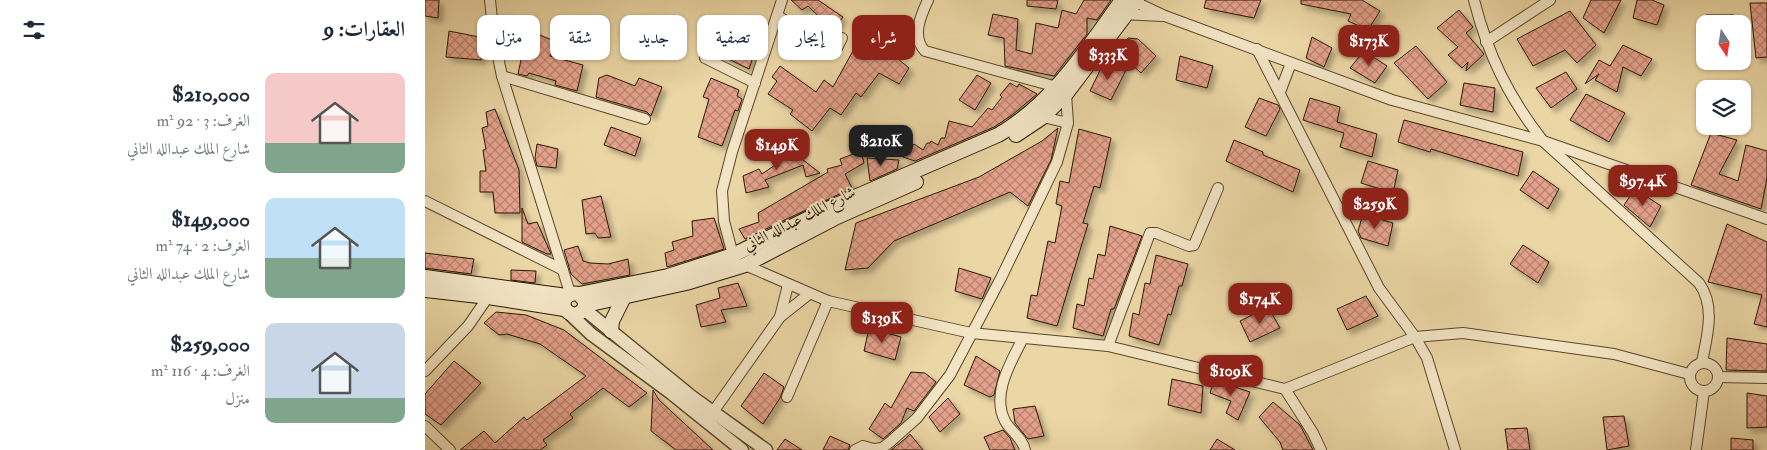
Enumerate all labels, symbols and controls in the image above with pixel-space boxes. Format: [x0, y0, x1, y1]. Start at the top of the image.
chip: منزل [477, 15, 540, 60]
chip: شقة [550, 15, 610, 60]
chip: جديد [620, 15, 687, 60]
chip: تصفية [697, 15, 768, 60]
chip: إيجار [778, 15, 842, 60]
chip: شراء [852, 15, 915, 60]
north arrow [1696, 15, 1751, 70]
map controls [1696, 15, 1751, 135]
icon: filters [20, 16, 48, 44]
text: العقارات: 9 [324, 16, 405, 43]
pin: $173K [1334, 24, 1404, 67]
text: $173K [1349, 31, 1389, 51]
pin: $333K [1073, 38, 1143, 81]
text: $333K [1089, 45, 1127, 65]
button: layers [1696, 80, 1751, 135]
text: $210,000 [172, 81, 250, 108]
icon: home [305, 93, 365, 153]
text: الغرف: 3 · 92 m² [157, 111, 250, 131]
pin: $210K [846, 124, 916, 167]
pin: $149K [742, 128, 812, 171]
text: $210K [860, 131, 902, 151]
text: $149K [756, 135, 798, 155]
text: شارع الملك عبدالله الثاني [127, 139, 250, 159]
pin: $97.4K [1602, 164, 1684, 207]
text: $97.4K [1619, 171, 1667, 191]
street label: شارع الملك عبدالله الثاني [740, 182, 860, 258]
pin: $259K [1340, 188, 1410, 230]
text: $259K [1353, 194, 1397, 214]
text: $149,000 [171, 206, 250, 233]
icon: home [305, 218, 365, 278]
text: الغرف: 2 · 74 m² [155, 236, 250, 256]
text: شارع الملك عبدالله الثاني [127, 264, 250, 284]
pin: $174K [1225, 282, 1295, 325]
text: $174K [1239, 289, 1281, 309]
pin: $139K [847, 302, 917, 344]
text: $139K [862, 308, 902, 328]
text: $259,000 [170, 331, 250, 358]
icon: home [305, 343, 365, 403]
pin: $109K [1196, 354, 1266, 397]
text: الغرف: 4 · 116 m² [151, 361, 250, 381]
text: $109K [1210, 361, 1252, 381]
text: منزل [225, 389, 250, 409]

